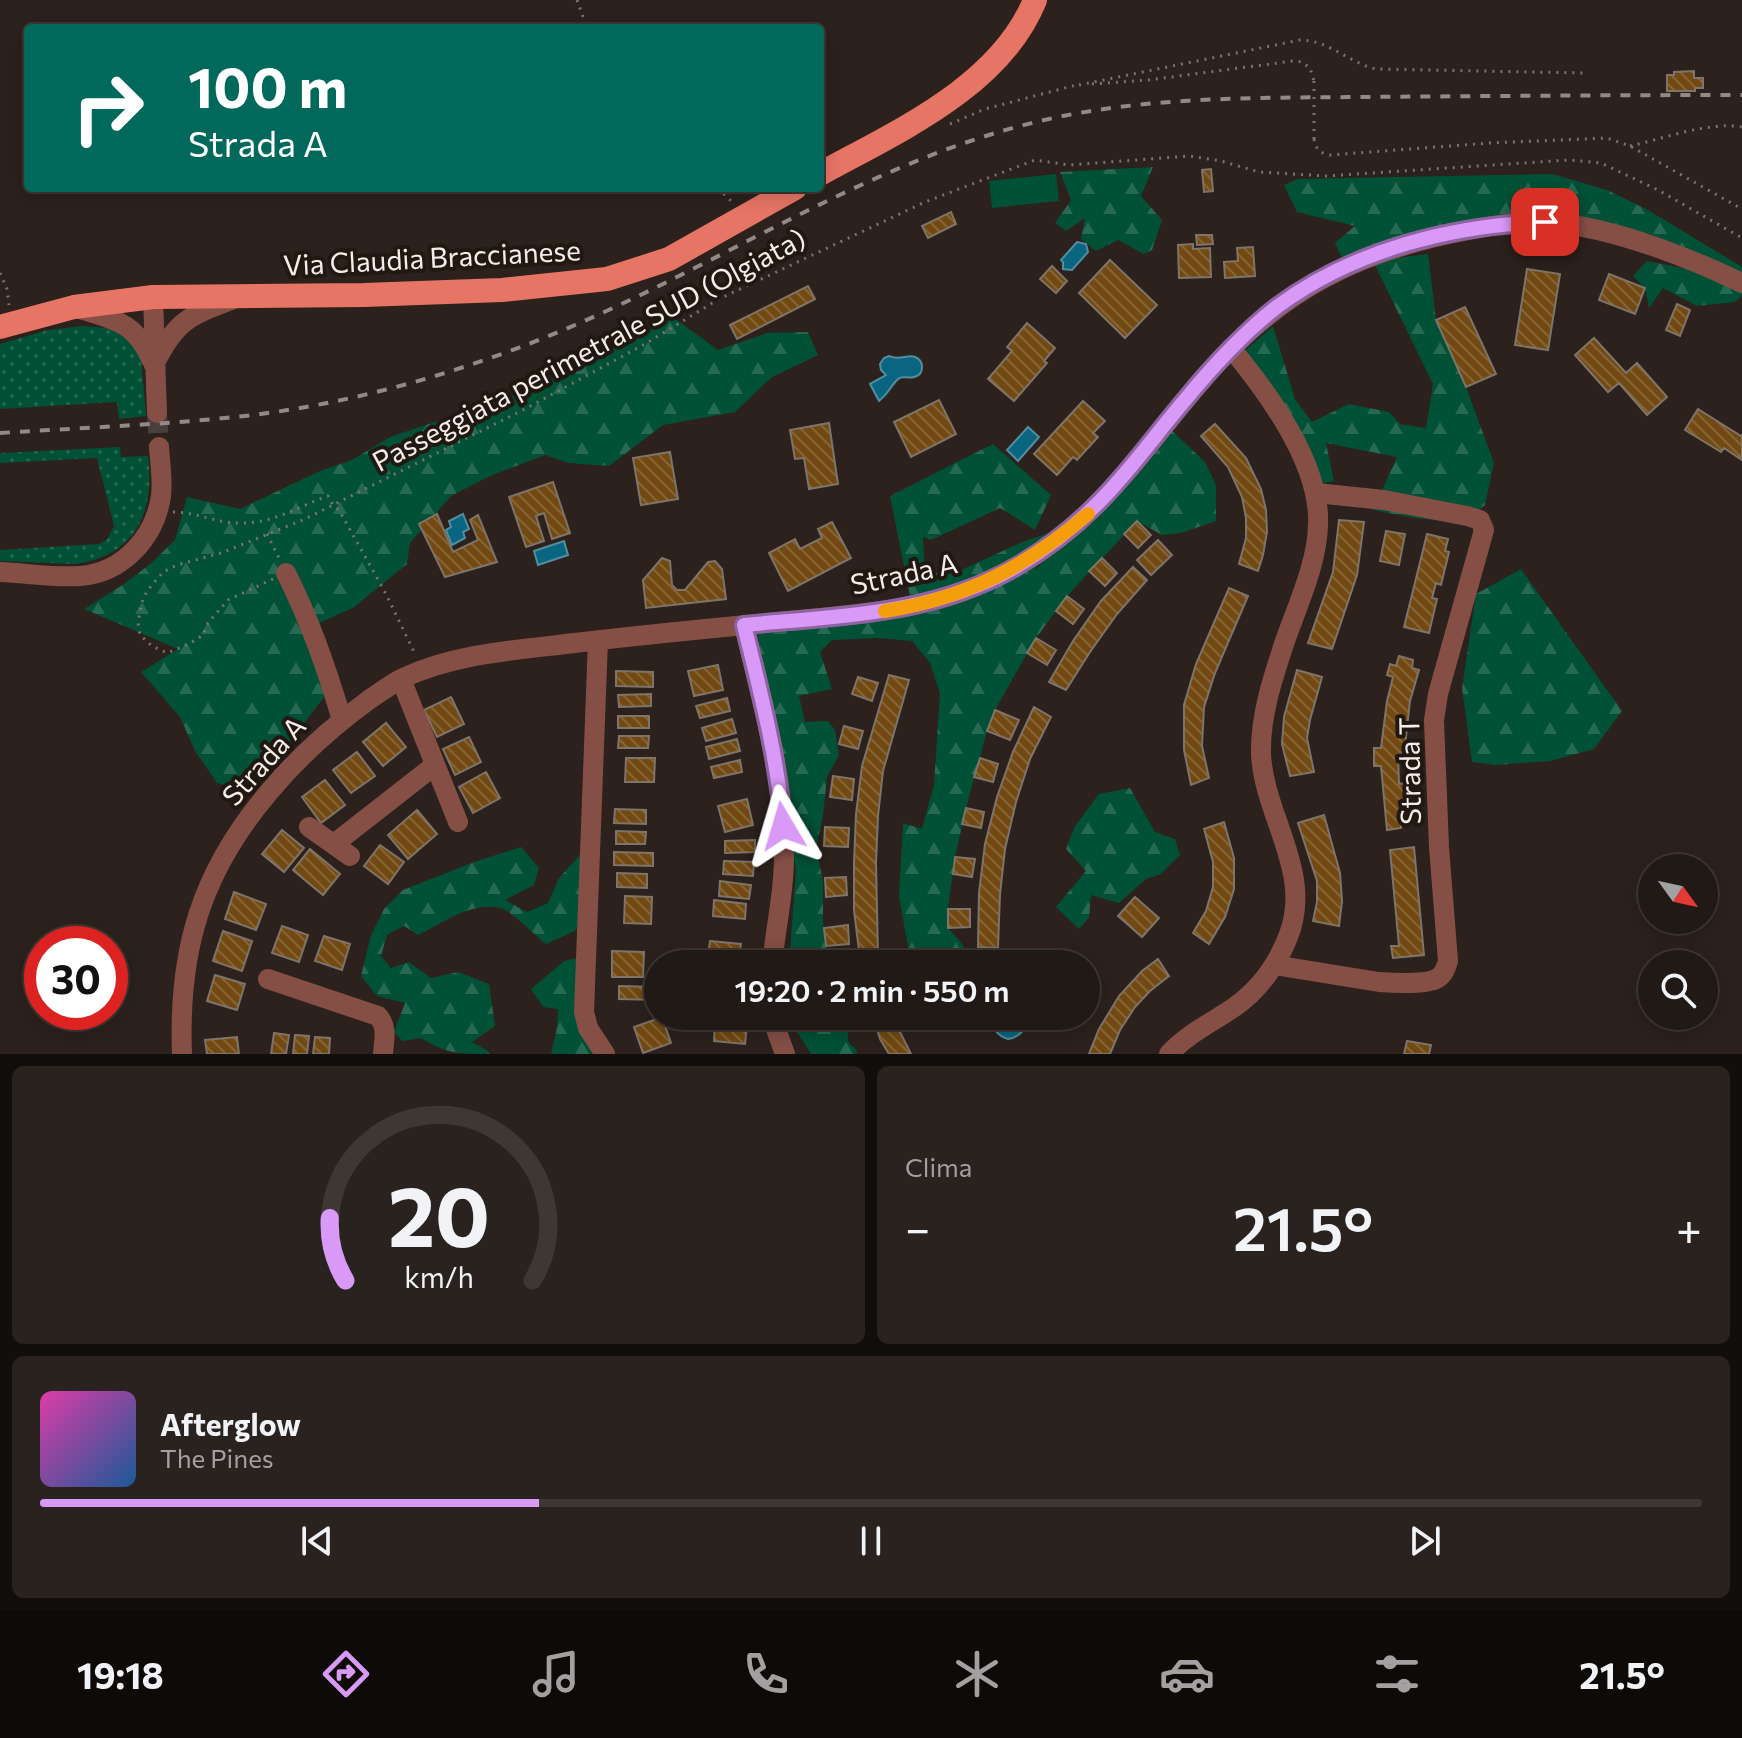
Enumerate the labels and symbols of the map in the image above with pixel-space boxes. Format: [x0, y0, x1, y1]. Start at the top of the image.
pin [1511, 188, 1579, 256]
street label: Passeggiata perimetrale SUD (Olgiata) [366, 220, 811, 478]
street label: Via Claudia Braccianese [282, 232, 582, 282]
street label: Strada A [847, 545, 960, 601]
street label: Strada A [214, 709, 312, 812]
street label: Strada T [1391, 717, 1427, 825]
position arrow [741, 784, 825, 868]
north arrow [1638, 854, 1718, 934]
speed limit sign: 30 [24, 926, 128, 1030]

